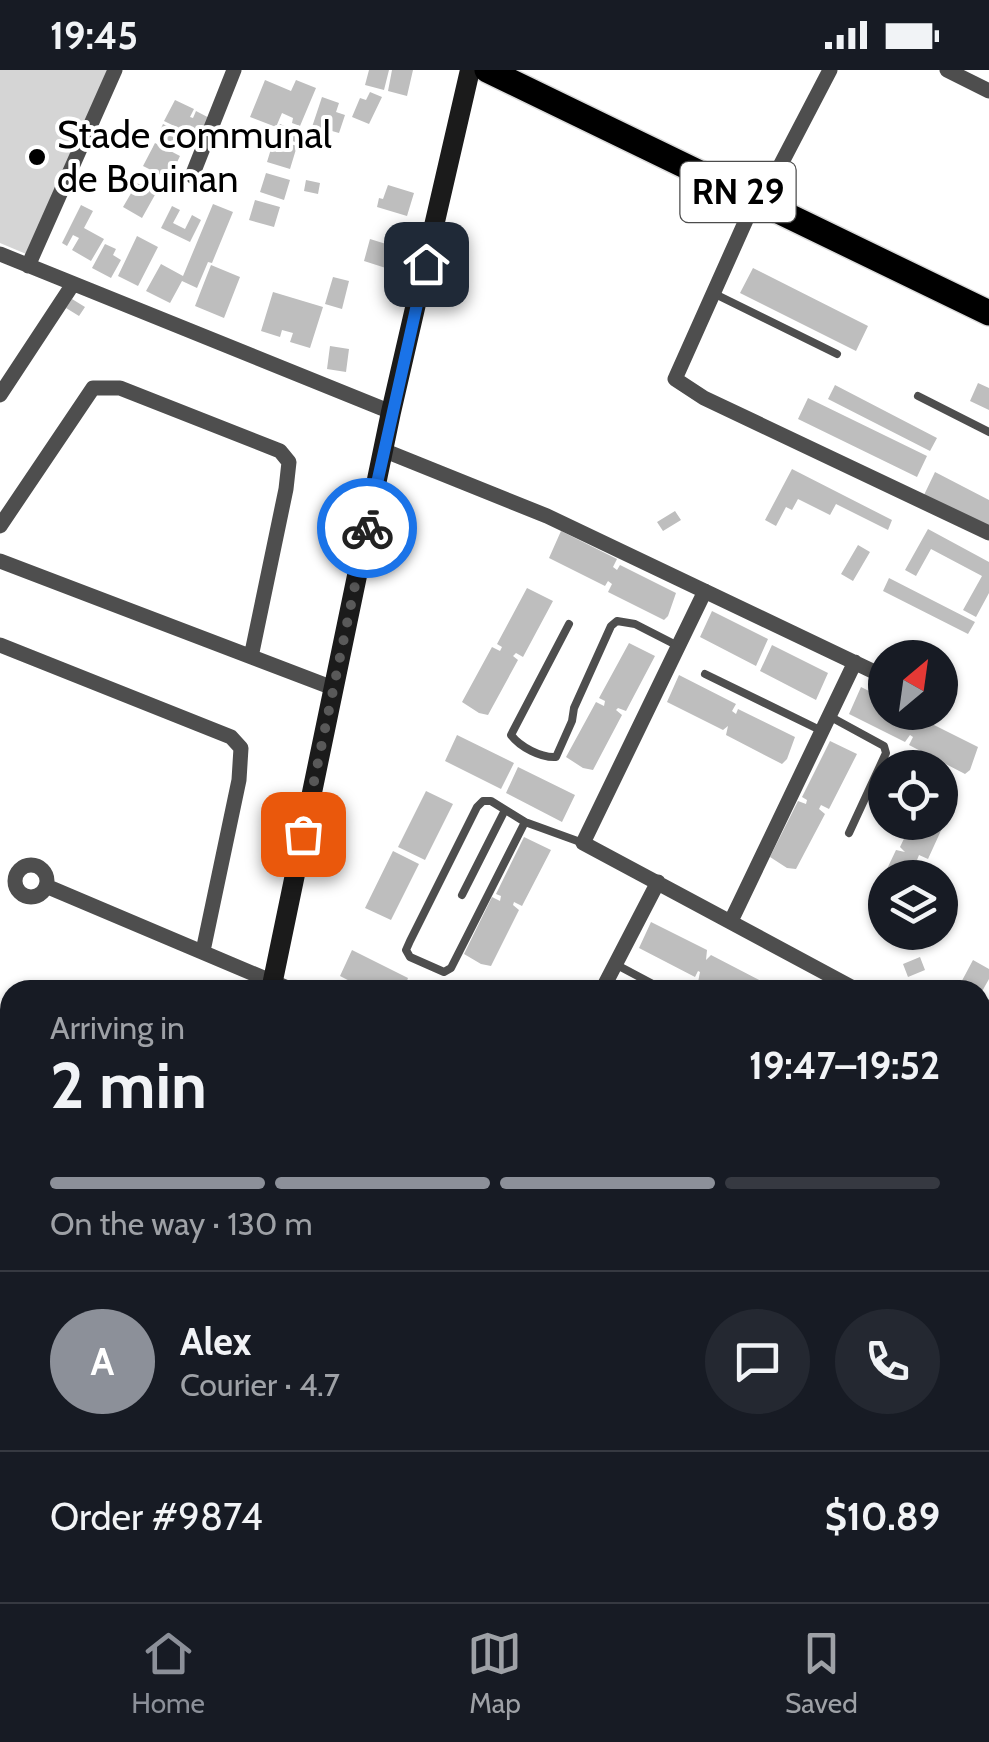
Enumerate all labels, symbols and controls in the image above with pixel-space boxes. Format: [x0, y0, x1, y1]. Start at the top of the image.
text: 19:45 [50, 12, 138, 59]
place label: Stade communal de Bouinan [57, 111, 332, 202]
marker: Stade communal de Bouinan [26, 146, 48, 168]
road number: RN 29 [680, 162, 796, 222]
pin [384, 222, 469, 307]
icon: home [399, 237, 454, 292]
courier [317, 478, 417, 578]
icon: bike [340, 501, 395, 556]
north arrow [868, 640, 958, 730]
map controls [868, 640, 958, 950]
button: locate [868, 750, 958, 840]
pin [261, 792, 346, 877]
icon: bag [276, 807, 331, 862]
button: layers [868, 860, 958, 950]
text: Arriving in [50, 1008, 185, 1047]
text: 19:47–19:52 [749, 1042, 940, 1089]
text: 2 min [50, 1045, 207, 1124]
text: On the way · 130 m [50, 1204, 313, 1243]
button: chat [705, 1309, 810, 1414]
button: phone [835, 1309, 940, 1414]
text: Alex [180, 1318, 251, 1365]
text: A [91, 1338, 114, 1385]
text: Courier · 4.7 [180, 1365, 340, 1404]
text: Order #9874 [50, 1493, 263, 1540]
text: $10.89 [825, 1493, 940, 1540]
tab: Home [131, 1626, 205, 1720]
tab: Map [467, 1626, 522, 1720]
tab: Saved [785, 1626, 858, 1720]

